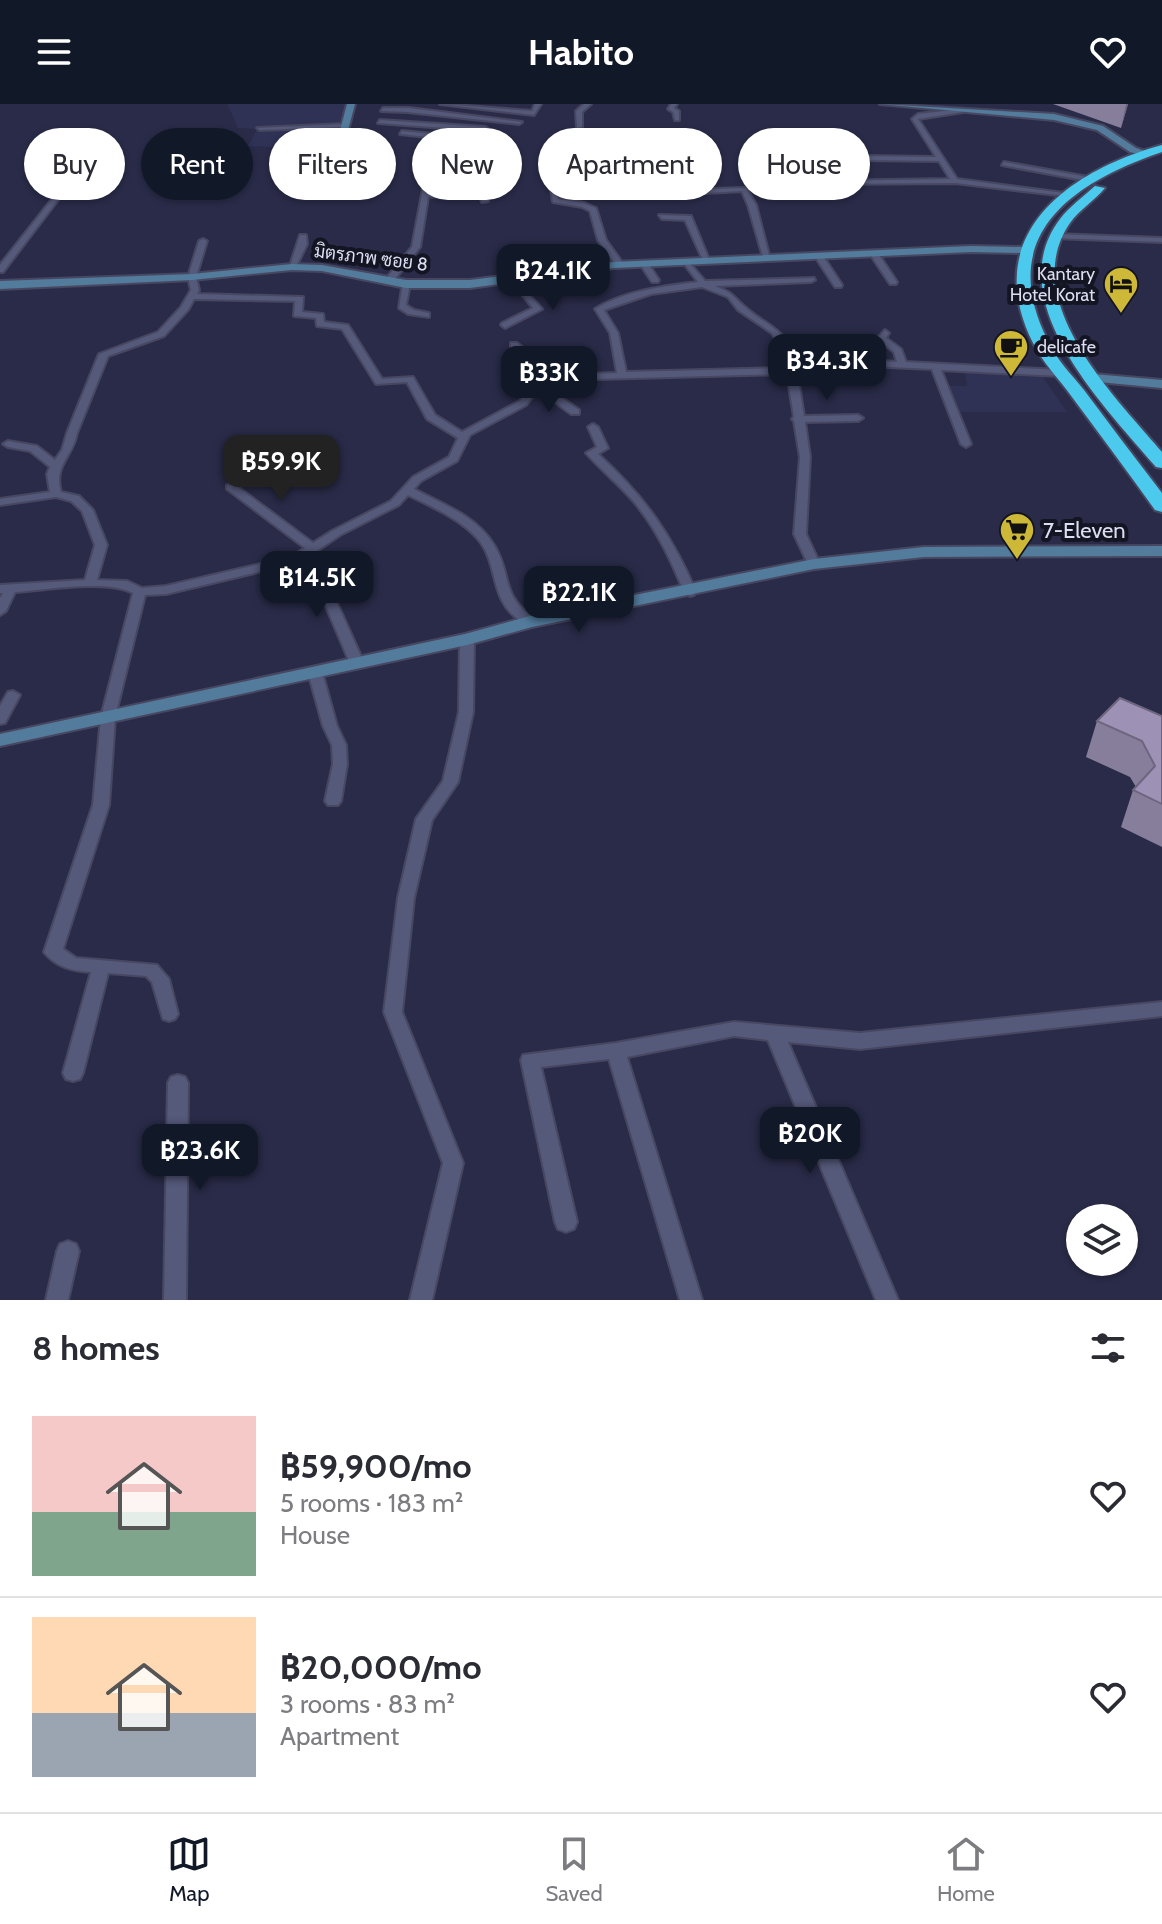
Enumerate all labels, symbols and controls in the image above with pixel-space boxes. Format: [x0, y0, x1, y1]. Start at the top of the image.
icon: menu [32, 30, 76, 74]
text: Habito [528, 30, 634, 74]
icon: heart [1086, 30, 1130, 74]
chip: Buy [24, 128, 125, 200]
chip: Rent [141, 128, 253, 200]
chip: Filters [269, 128, 396, 200]
chip: New [412, 128, 522, 200]
chip: Apartment [538, 128, 722, 200]
chip: House [738, 128, 870, 200]
street label: มิตรภาพ ซอย 8 [313, 240, 429, 276]
pin: ฿24.1K [488, 244, 618, 312]
text: ฿24.1K [515, 254, 591, 286]
place label: Kantary Hotel Korat [1010, 263, 1095, 306]
hotel icon: Kantary Hotel Korat [1102, 265, 1140, 315]
cafe icon: delicafe [992, 328, 1030, 378]
pin: ฿34.3K [762, 334, 892, 402]
place label: delicafe [1037, 336, 1096, 358]
text: ฿34.3K [786, 344, 868, 376]
pin: ฿33K [502, 346, 596, 414]
text: ฿33K [519, 356, 579, 388]
pin: ฿59.9K [216, 435, 346, 503]
text: ฿59.9K [241, 445, 321, 477]
supermarket icon: 7-Eleven [998, 511, 1036, 561]
place label: 7-Eleven [1043, 517, 1126, 544]
pin: ฿14.5K [252, 551, 382, 619]
text: ฿14.5K [278, 561, 356, 593]
pin: ฿22.1K [514, 566, 644, 634]
text: ฿22.1K [542, 576, 616, 608]
pin: ฿20K [763, 1107, 857, 1175]
text: ฿20K [778, 1117, 842, 1149]
pin: ฿23.6K [135, 1124, 265, 1192]
text: ฿23.6K [160, 1134, 240, 1166]
map controls [1066, 1204, 1138, 1276]
button: layers [1066, 1204, 1138, 1276]
icon: filters [1086, 1326, 1130, 1370]
text: 8 homes [32, 1327, 160, 1369]
text: ฿59,900/mo [280, 1445, 472, 1487]
icon: home [96, 1448, 192, 1544]
icon: heart [1086, 1474, 1130, 1518]
text: 5 rooms · 183 m² [280, 1487, 463, 1519]
text: House [280, 1519, 350, 1551]
text: ฿20,000/mo [280, 1646, 482, 1688]
icon: home [96, 1649, 192, 1745]
icon: heart [1086, 1675, 1130, 1719]
text: 3 rooms · 83 m² [280, 1688, 455, 1720]
text: Apartment [280, 1720, 399, 1752]
tab: Map [167, 1832, 211, 1907]
tab: Saved [545, 1832, 603, 1907]
tab: Home [937, 1832, 995, 1907]

